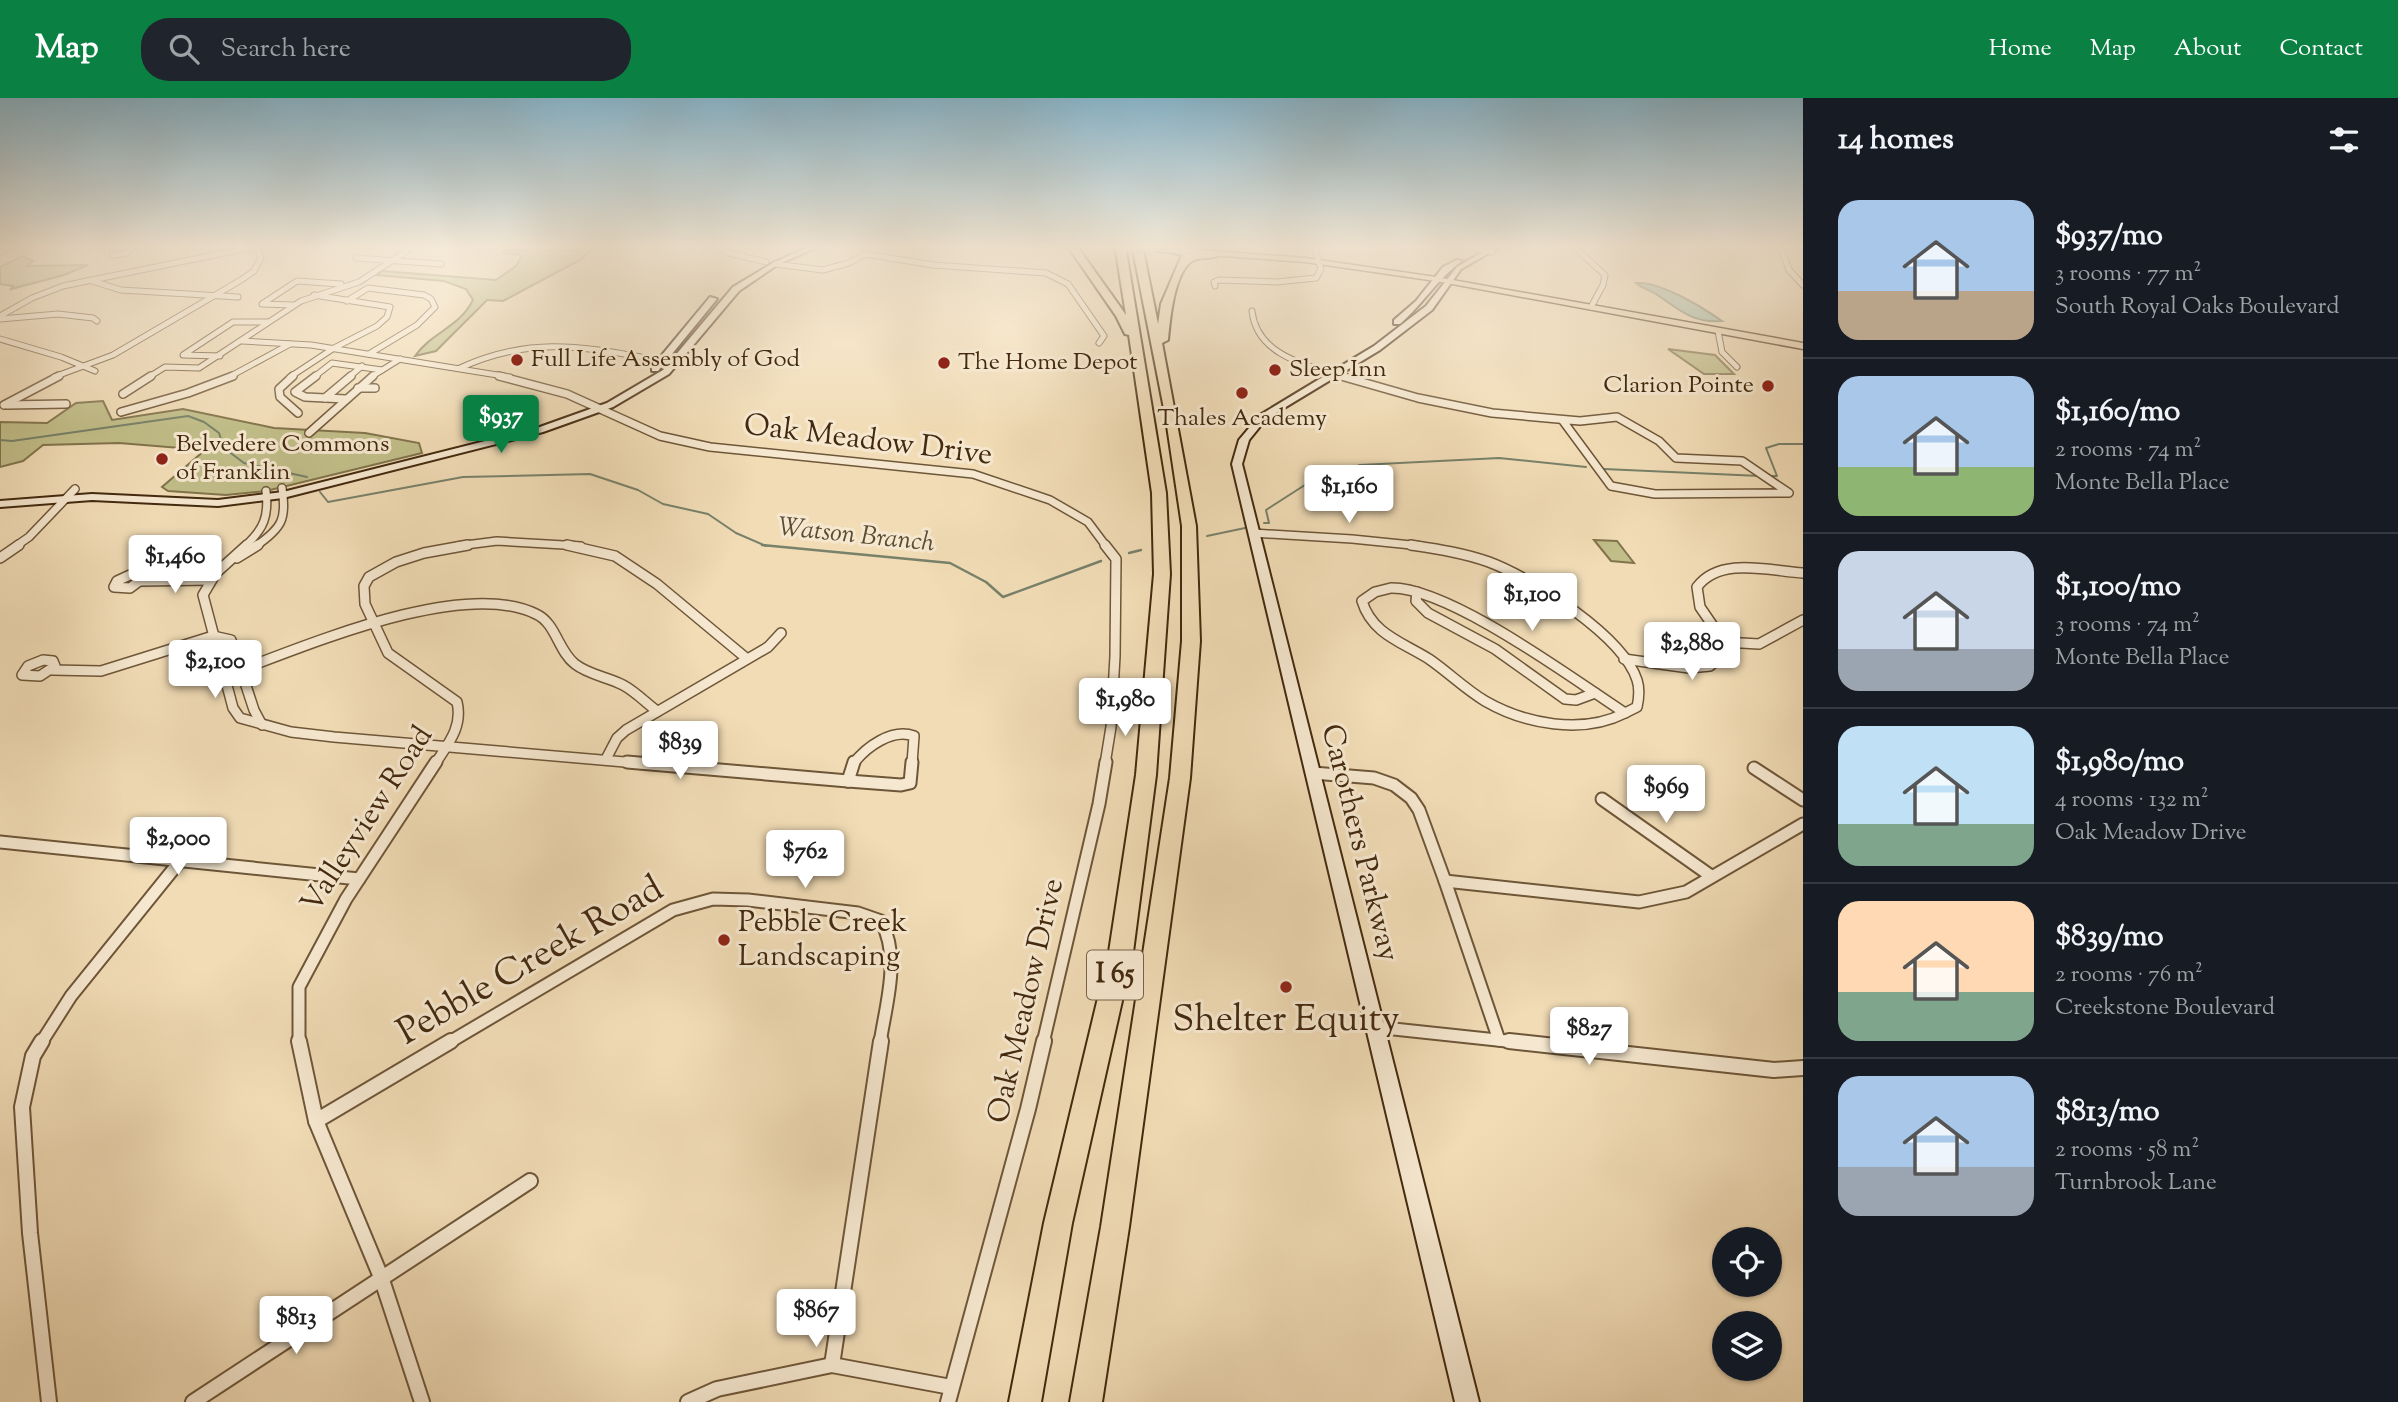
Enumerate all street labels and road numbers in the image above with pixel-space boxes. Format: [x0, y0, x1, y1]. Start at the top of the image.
street label: Oak Meadow Drive [741, 404, 995, 478]
street label: Valleyview Road [291, 718, 445, 922]
street label: Carothers Parkway [1309, 720, 1409, 966]
street label: Pebble Creek Road [388, 864, 674, 1060]
street label: Oak Meadow Drive [978, 874, 1076, 1128]
road number: I 65 [1087, 950, 1143, 1000]

